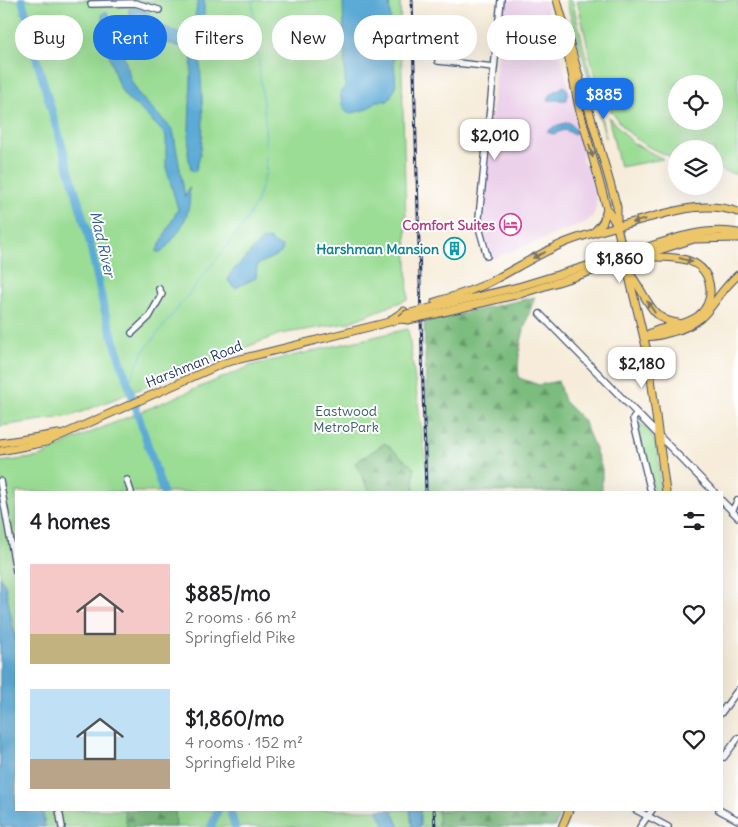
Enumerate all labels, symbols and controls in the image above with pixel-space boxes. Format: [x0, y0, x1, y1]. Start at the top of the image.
chip: Buy [15, 15, 83, 60]
chip: Rent [93, 15, 167, 60]
chip: Filters [177, 15, 262, 60]
chip: New [272, 15, 344, 60]
chip: Apartment [354, 15, 477, 60]
chip: House [487, 15, 575, 60]
map controls [668, 75, 723, 195]
button: locate [668, 75, 723, 130]
pin: $885 [574, 78, 634, 120]
text: $885 [586, 84, 622, 104]
pin: $2,010 [454, 119, 536, 161]
text: $2,010 [471, 125, 519, 145]
button: layers [668, 140, 723, 195]
one-way arrow [587, 143, 595, 158]
water label: Mad River [86, 209, 120, 281]
hotel icon: Comfort Suites [499, 213, 523, 237]
place label: Comfort Suites [402, 216, 496, 234]
one-way arrow [632, 217, 647, 225]
building icon: Harshman Mansion [443, 237, 467, 261]
place label: Harshman Mansion [316, 240, 439, 258]
pin: $1,860 [579, 242, 661, 284]
text: $1,860 [596, 248, 644, 268]
one-way arrow [532, 251, 546, 259]
one-way arrow [679, 256, 694, 264]
one-way arrow [646, 300, 656, 313]
street label: Harshman Road [143, 336, 245, 392]
pin: $2,180 [601, 346, 683, 389]
text: $2,180 [619, 353, 665, 373]
park label: Eastwood MetroPark [313, 402, 379, 436]
icon: filters [680, 507, 708, 535]
text: 4 homes [30, 508, 110, 535]
text: $885/mo [185, 580, 270, 607]
icon: home [70, 584, 130, 644]
icon: heart [680, 600, 708, 628]
text: 2 rooms · 66 m² [185, 607, 297, 627]
text: Springfield Pike [185, 627, 295, 647]
text: $1,860/mo [185, 705, 284, 732]
icon: home [70, 709, 130, 769]
icon: heart [680, 725, 708, 753]
text: 4 rooms · 152 m² [185, 732, 303, 752]
text: Springfield Pike [185, 752, 295, 772]

